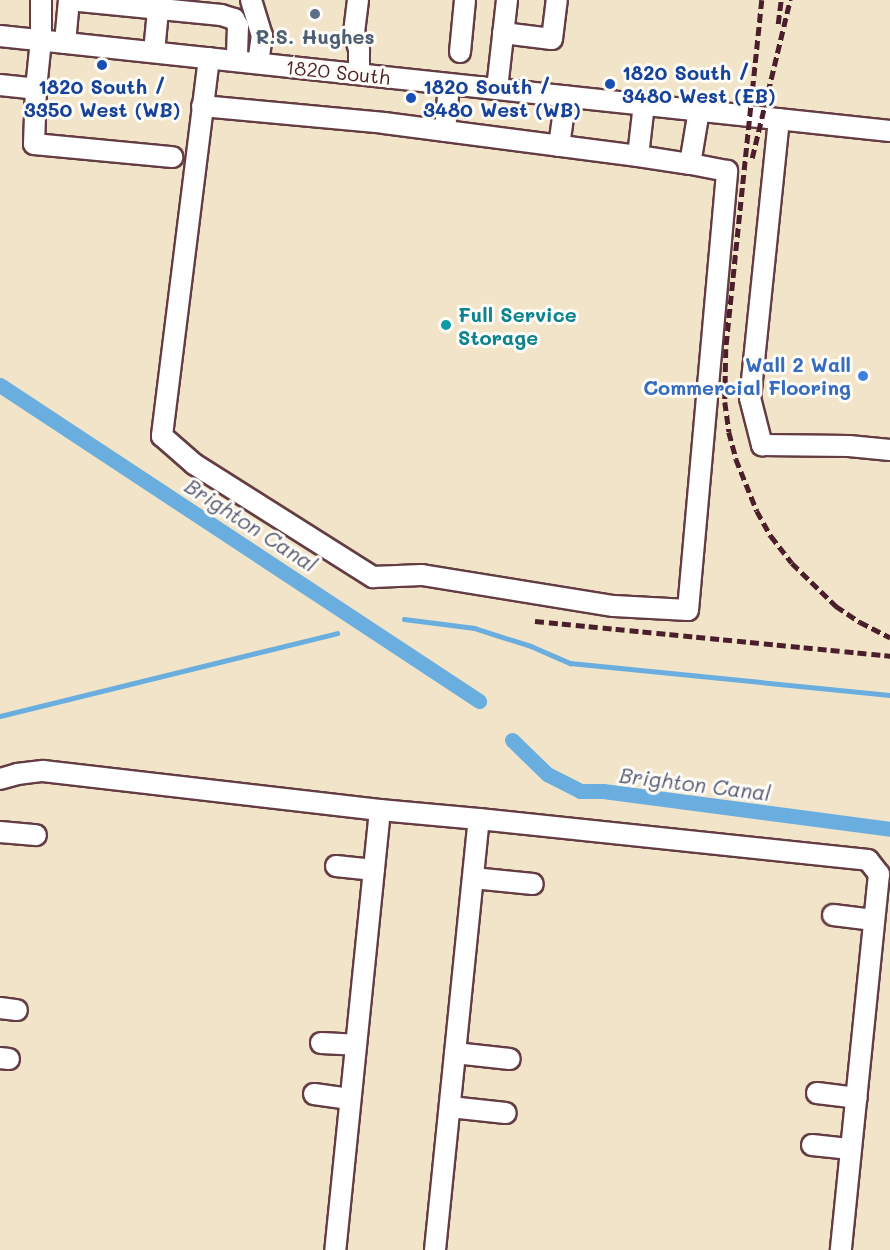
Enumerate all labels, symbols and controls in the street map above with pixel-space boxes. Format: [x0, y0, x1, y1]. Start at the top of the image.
marker: R.S. Hughes [308, 7, 322, 21]
place label: R.S. Hughes [256, 24, 374, 48]
street label: 1820 South [285, 55, 391, 89]
marker: 1820 South / 3350 West (WB) [95, 58, 109, 72]
place label: 1820 South / 3480 West (EB) [622, 60, 776, 107]
place label: 1820 South / 3480 West (WB) [423, 74, 581, 121]
place label: 1820 South / 3350 West (WB) [24, 75, 180, 122]
marker: 1820 South / 3480 West (EB) [603, 77, 617, 91]
marker: 1820 South / 3480 West (WB) [404, 91, 418, 105]
place label: Full Service Storage [458, 302, 577, 349]
marker: Full Service Storage [439, 318, 453, 332]
place label: Wall 2 Wall Commercial Flooring [643, 352, 851, 399]
marker: Wall 2 Wall Commercial Flooring [856, 369, 870, 383]
water label: Brighton Canal [180, 473, 322, 577]
water label: Brighton Canal [618, 762, 772, 806]

